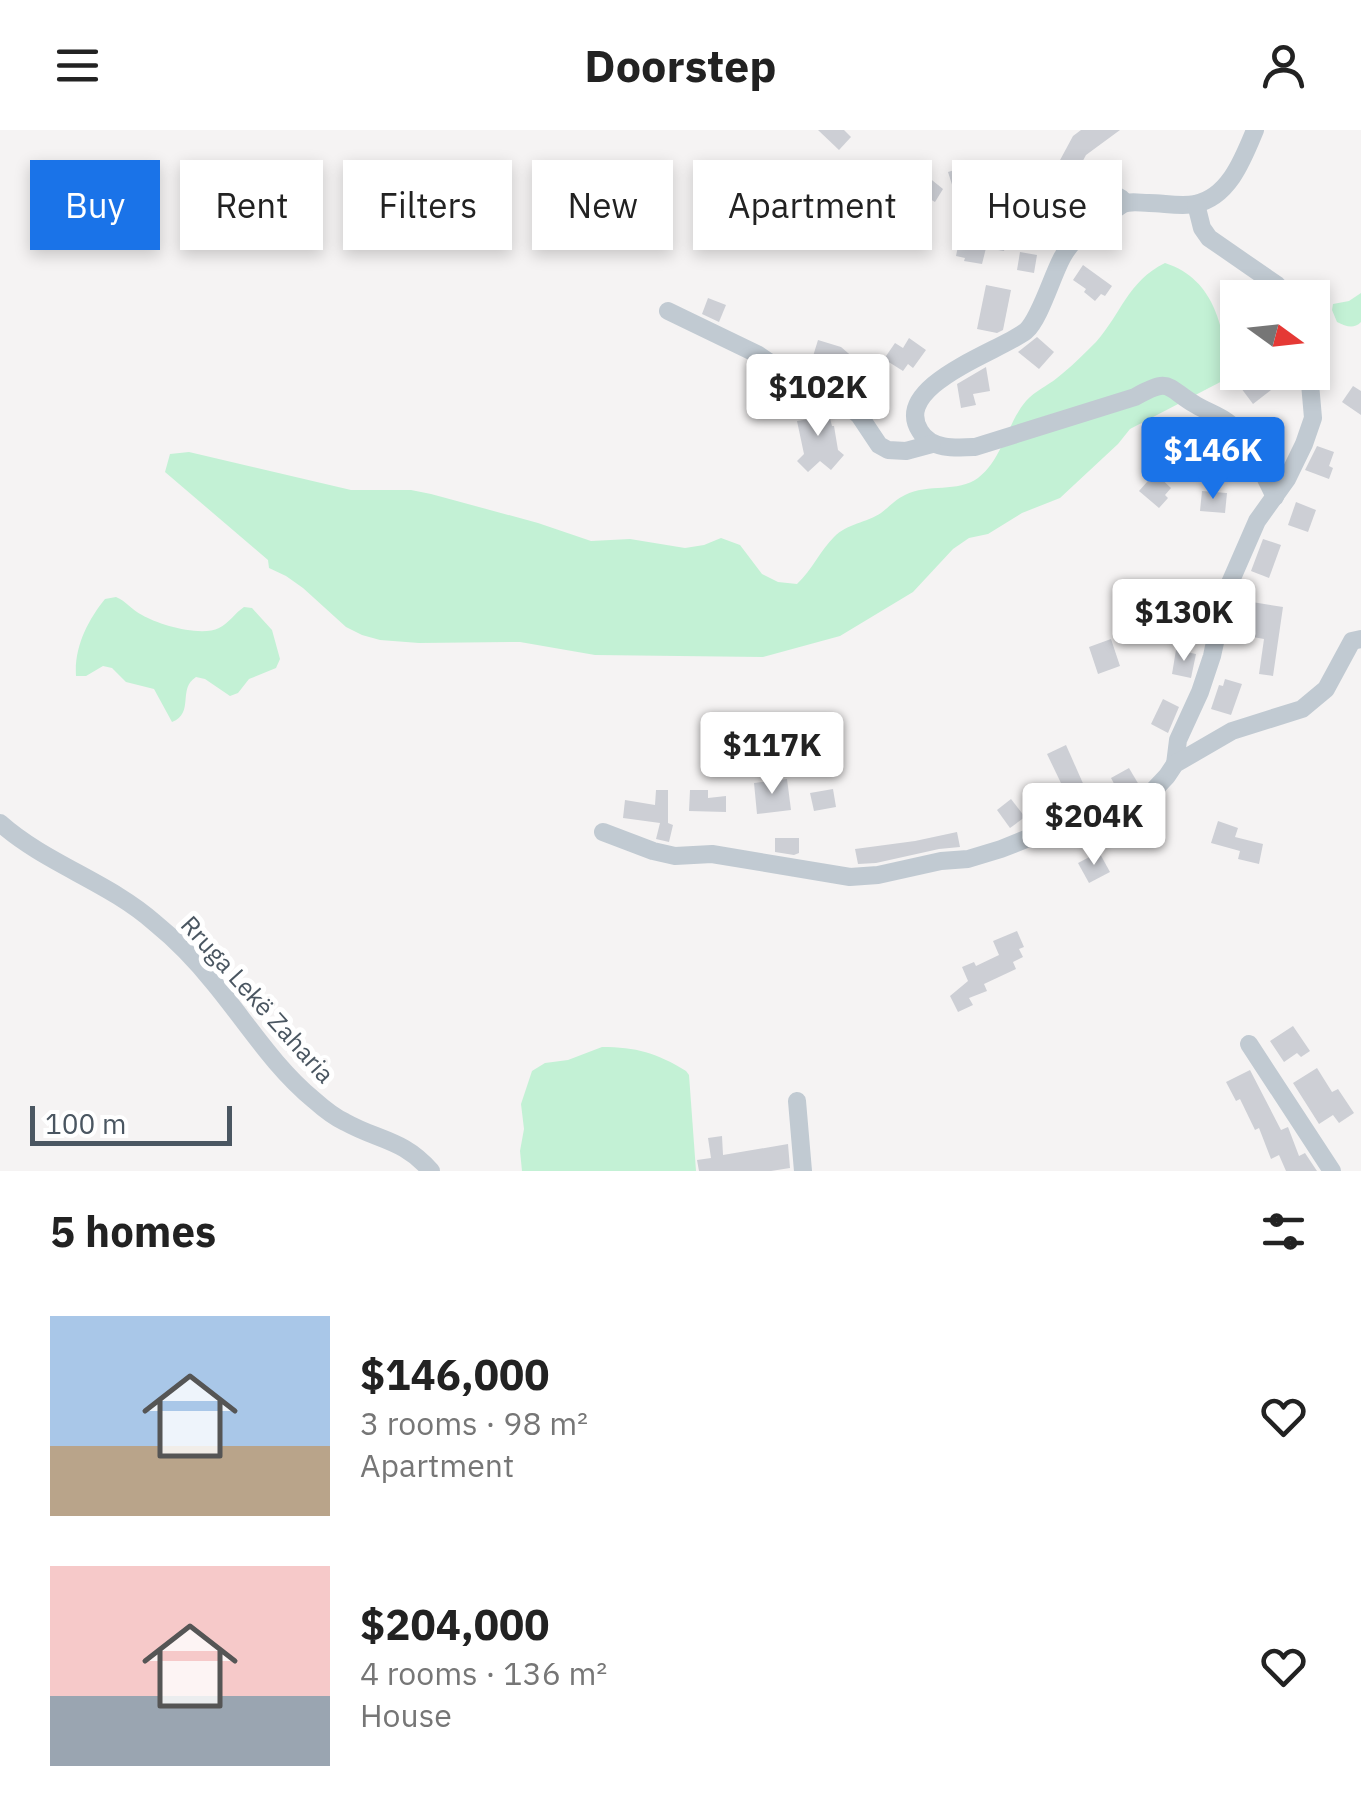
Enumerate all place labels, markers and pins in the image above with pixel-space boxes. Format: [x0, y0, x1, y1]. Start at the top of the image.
pin: $102K [748, 354, 888, 439]
pin: $146K [1143, 417, 1283, 502]
pin: $130K [1114, 579, 1254, 664]
pin: $117K [702, 712, 842, 797]
pin: $204K [1024, 783, 1164, 868]

